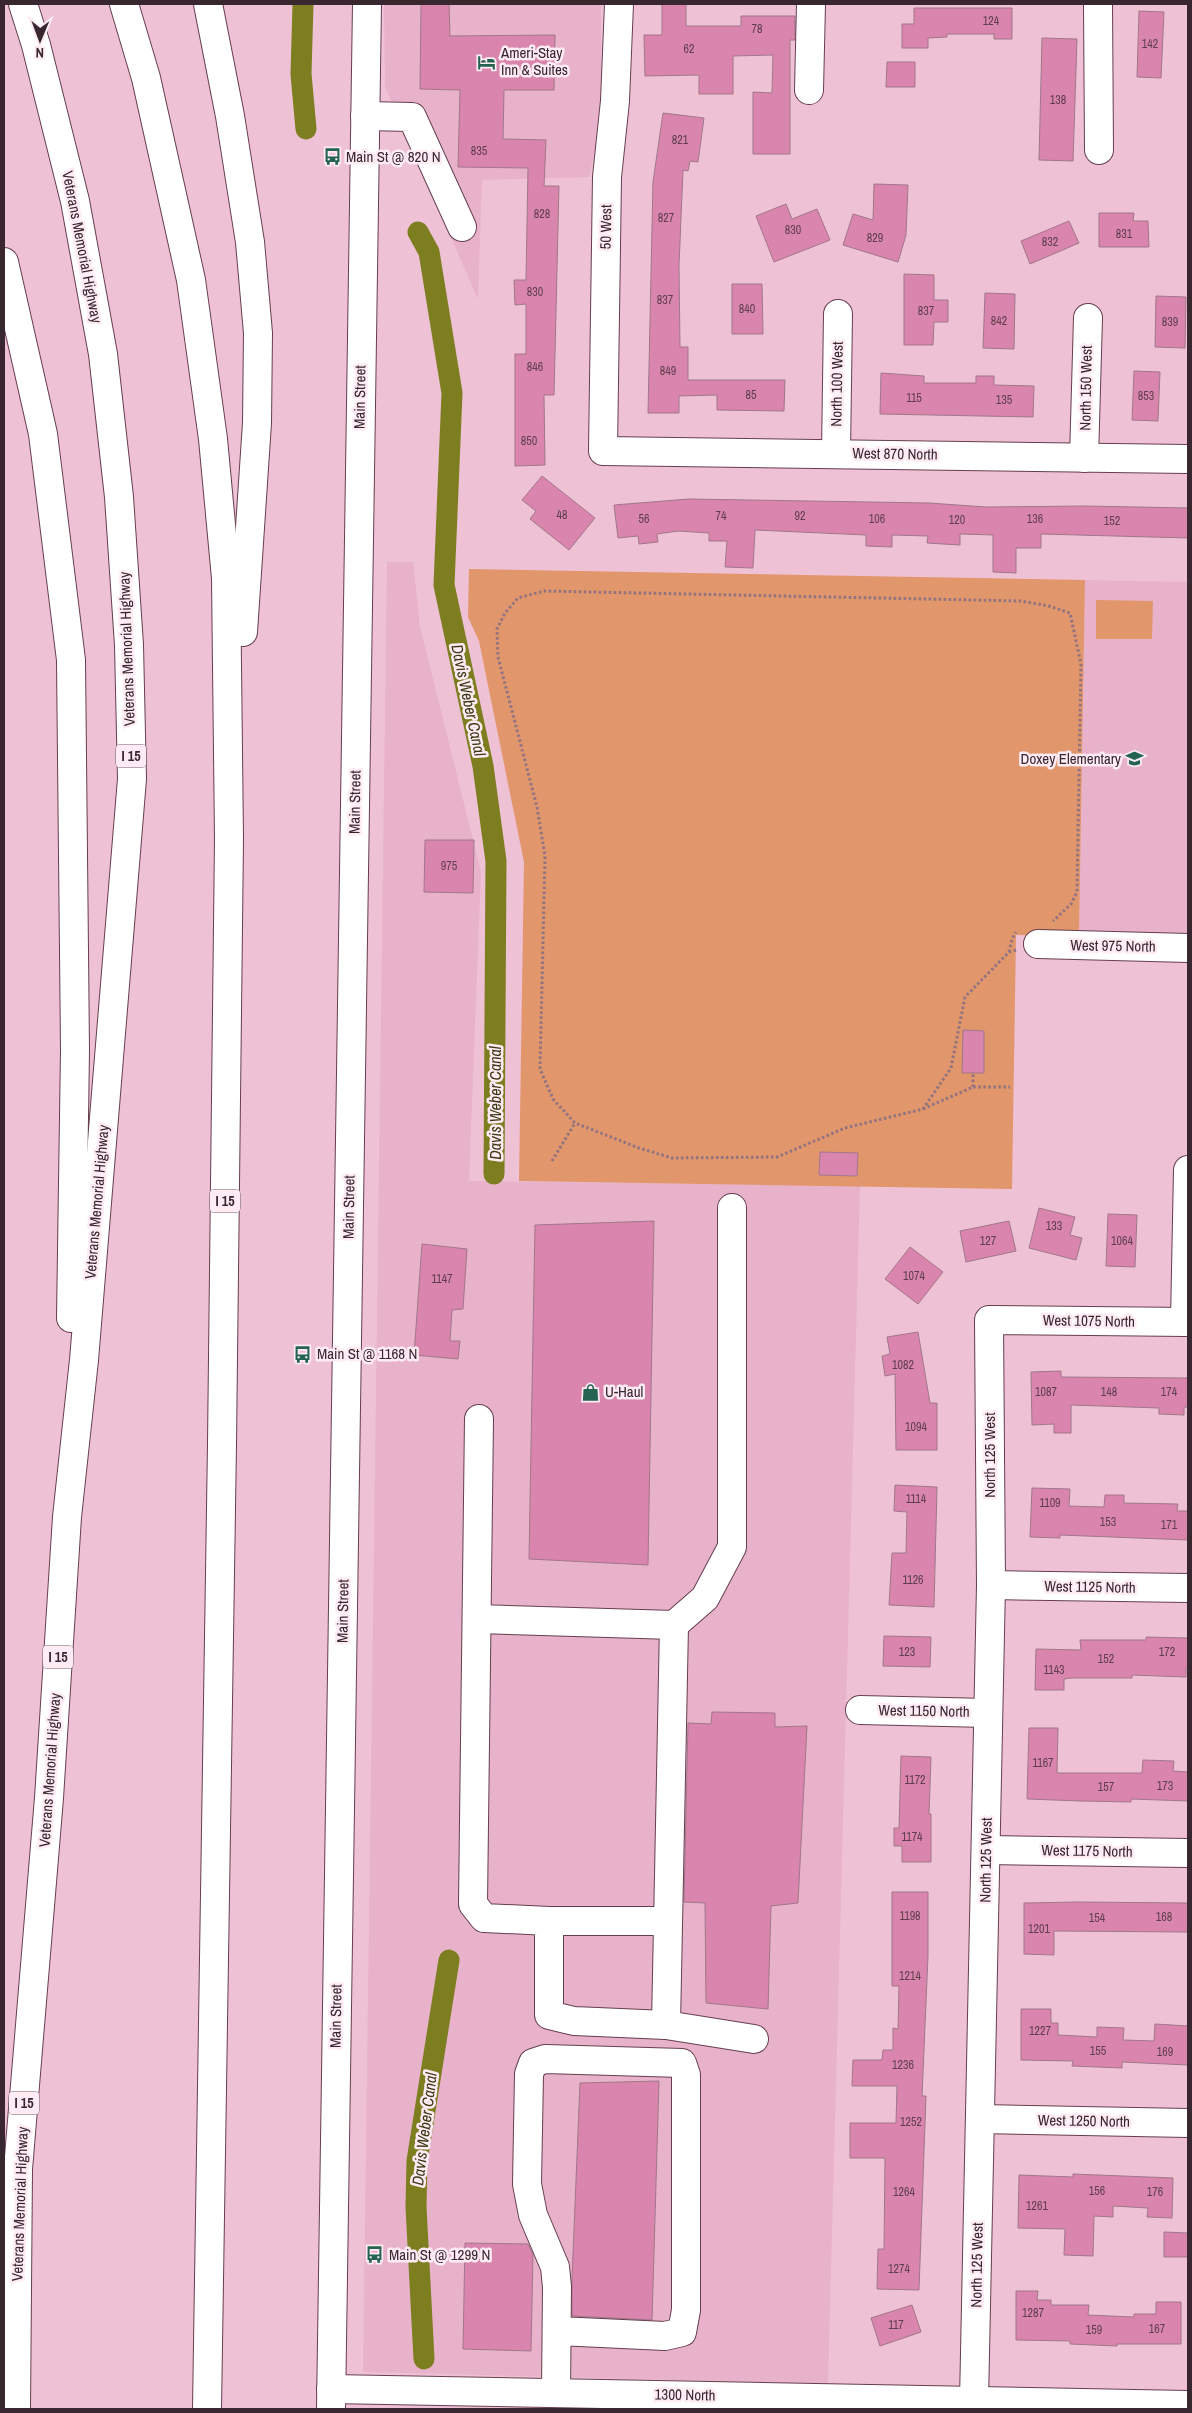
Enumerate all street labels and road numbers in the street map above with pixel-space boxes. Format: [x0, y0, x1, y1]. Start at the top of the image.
street label: Veterans Memorial Highway [57, 169, 108, 326]
street label: 50 West [595, 204, 616, 250]
street label: North 100 West [825, 341, 848, 427]
street label: North 150 West [1074, 345, 1097, 431]
street label: Main Street [348, 364, 371, 429]
street label: West 870 North [852, 442, 938, 465]
street label: Veterans Memorial Highway [113, 571, 140, 727]
road number: I 15 [116, 744, 146, 768]
street label: Main Street [343, 769, 366, 834]
street label: West 975 North [1070, 934, 1156, 957]
street label: Veterans Memorial Highway [79, 1123, 114, 1280]
street label: Main Street [337, 1174, 360, 1239]
road number: I 15 [210, 1190, 240, 1212]
street label: West 1075 North [1043, 1309, 1135, 1332]
street label: North 125 West [979, 1412, 1000, 1498]
street label: West 1125 North [1044, 1575, 1136, 1598]
street label: Main Street [331, 1578, 354, 1643]
road number: I 15 [43, 1645, 73, 1668]
street label: Veterans Memorial Highway [34, 1691, 65, 1848]
street label: West 1150 North [878, 1699, 970, 1722]
street label: North 125 West [974, 1817, 997, 1903]
street label: West 1175 North [1041, 1839, 1133, 1862]
street label: Main Street [324, 1983, 347, 2048]
road number: I 15 [9, 2092, 39, 2114]
street label: West 1250 North [1038, 2109, 1130, 2132]
street label: Veterans Memorial Highway [6, 2126, 33, 2282]
street label: North 125 West [965, 2222, 988, 2308]
street label: 1300 North [654, 2383, 716, 2406]

